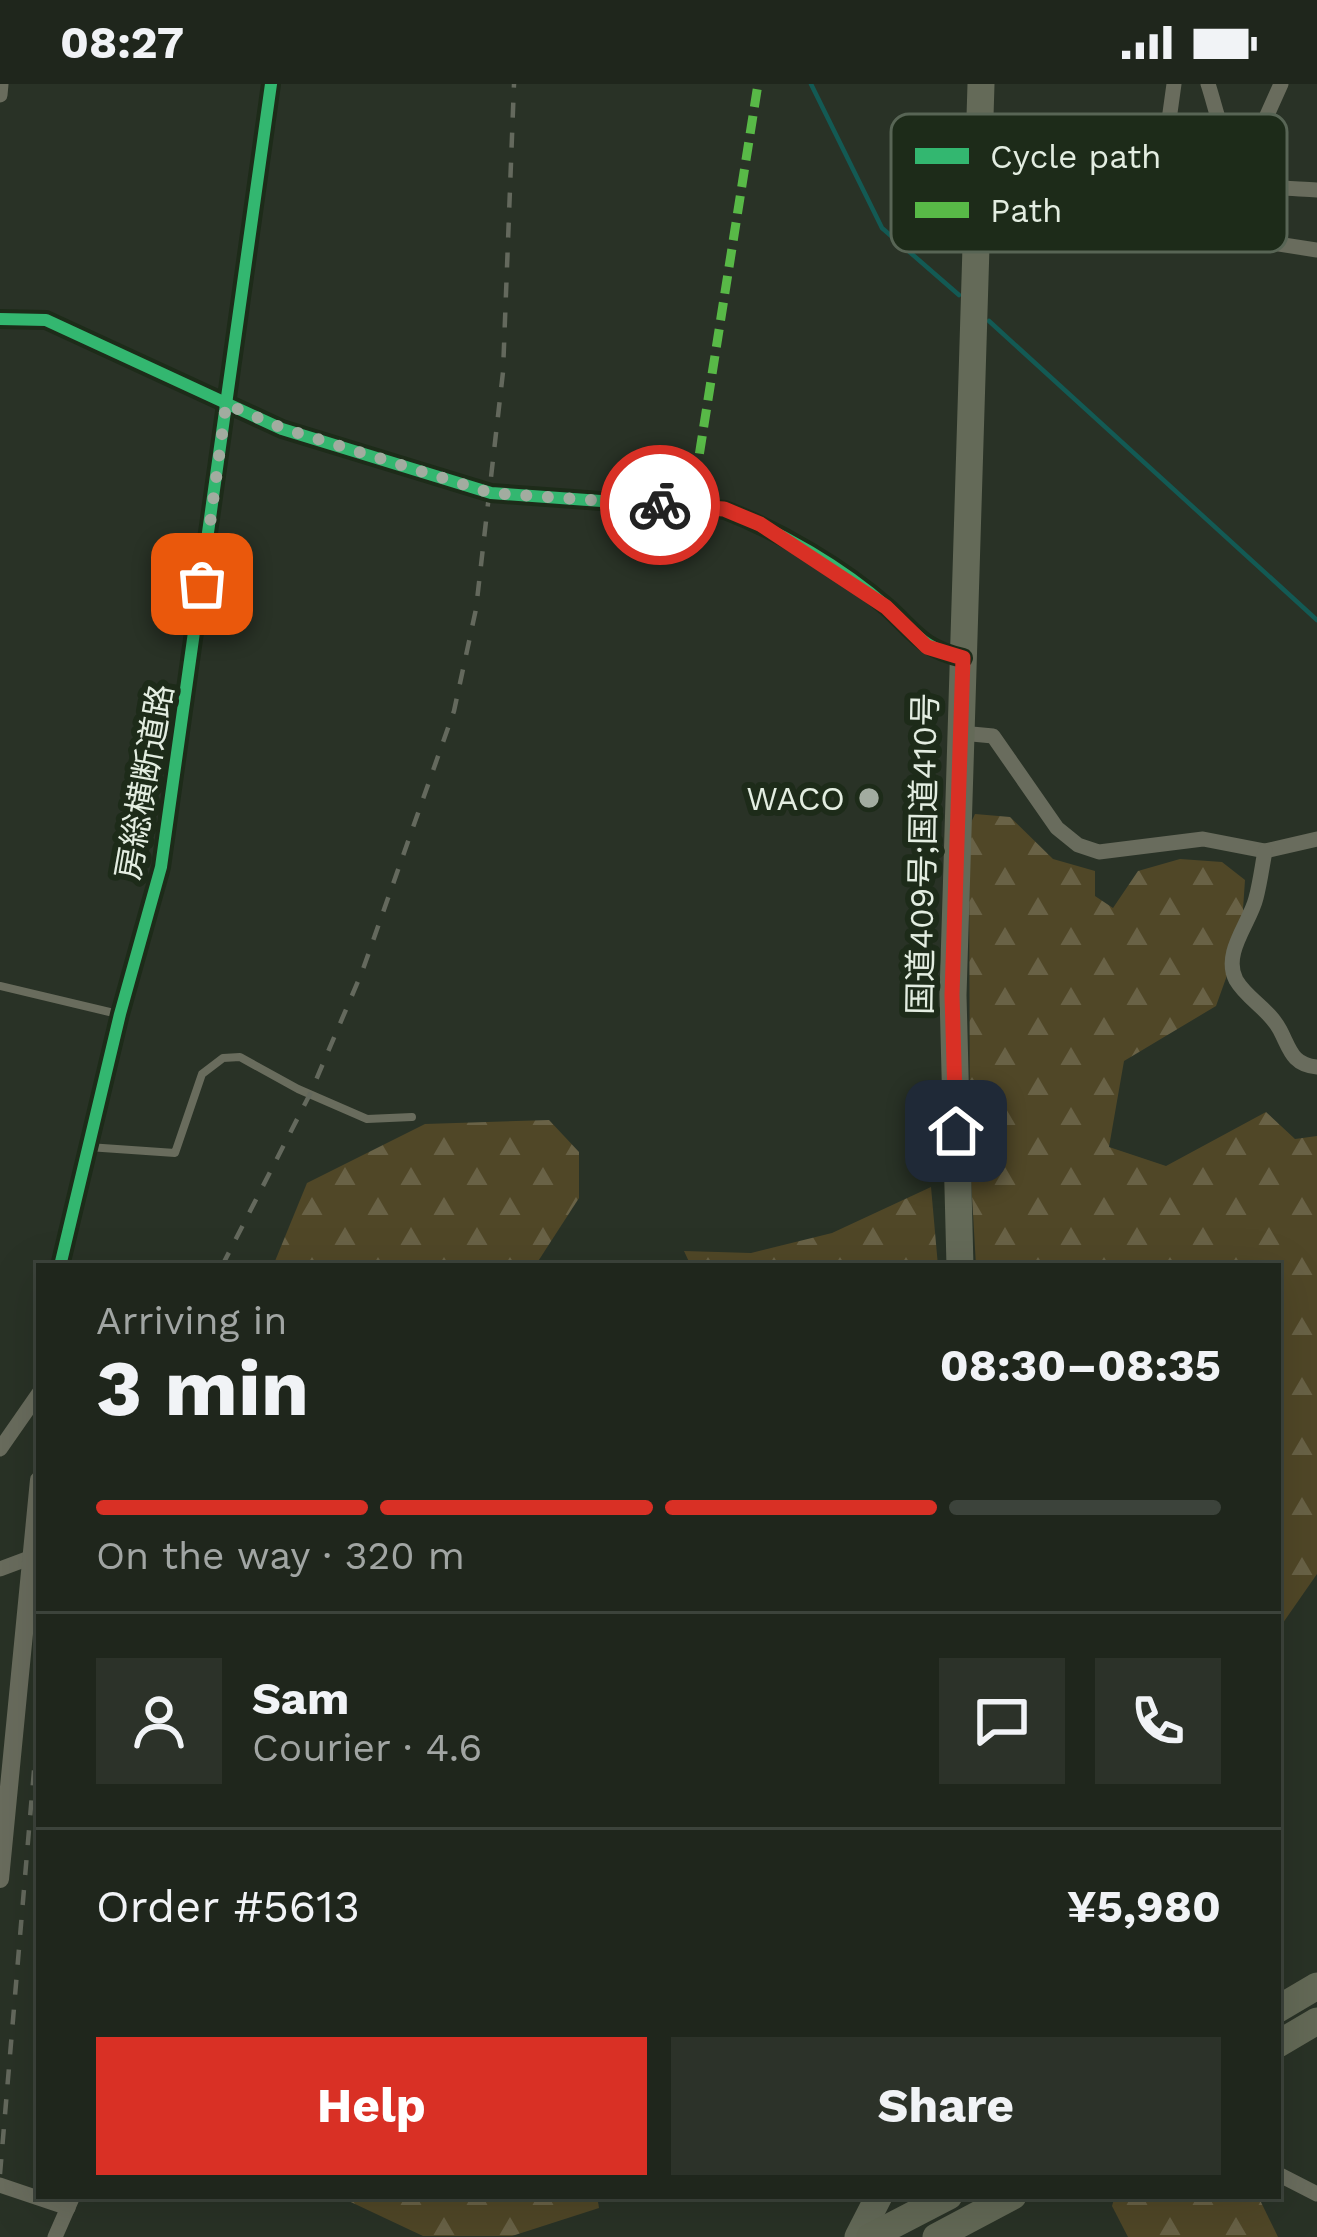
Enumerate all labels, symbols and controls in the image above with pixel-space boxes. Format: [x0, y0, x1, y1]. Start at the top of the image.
text: 08:27 [60, 16, 184, 69]
legend [891, 114, 1287, 252]
text: Cycle path [990, 137, 1162, 176]
text: Path [990, 191, 1062, 230]
courier [600, 445, 720, 565]
icon: bike [627, 472, 693, 538]
pin [151, 533, 253, 635]
icon: bag [169, 551, 235, 617]
street label: 房総横断道路 [108, 681, 181, 883]
street label: 国道409号;国道410号 [900, 693, 945, 1015]
place label: WACO [746, 779, 845, 818]
marker: WACO [856, 785, 882, 811]
pin [905, 1080, 1007, 1182]
icon: home [923, 1098, 989, 1164]
text: Arriving in [96, 1298, 287, 1343]
text: 08:30–08:35 [940, 1339, 1221, 1392]
text: 3 min [96, 1342, 309, 1434]
text: On the way · 320 m [96, 1533, 465, 1578]
button: person [96, 1658, 222, 1784]
button: chat [939, 1658, 1065, 1784]
button: phone [1095, 1658, 1221, 1784]
text: Sam [252, 1672, 349, 1725]
text: Courier · 4.6 [252, 1725, 482, 1770]
text: Order #5613 [96, 1880, 360, 1933]
text: ¥5,980 [1067, 1880, 1221, 1933]
button: Help [96, 2037, 647, 2175]
button: Share [671, 2037, 1221, 2175]

